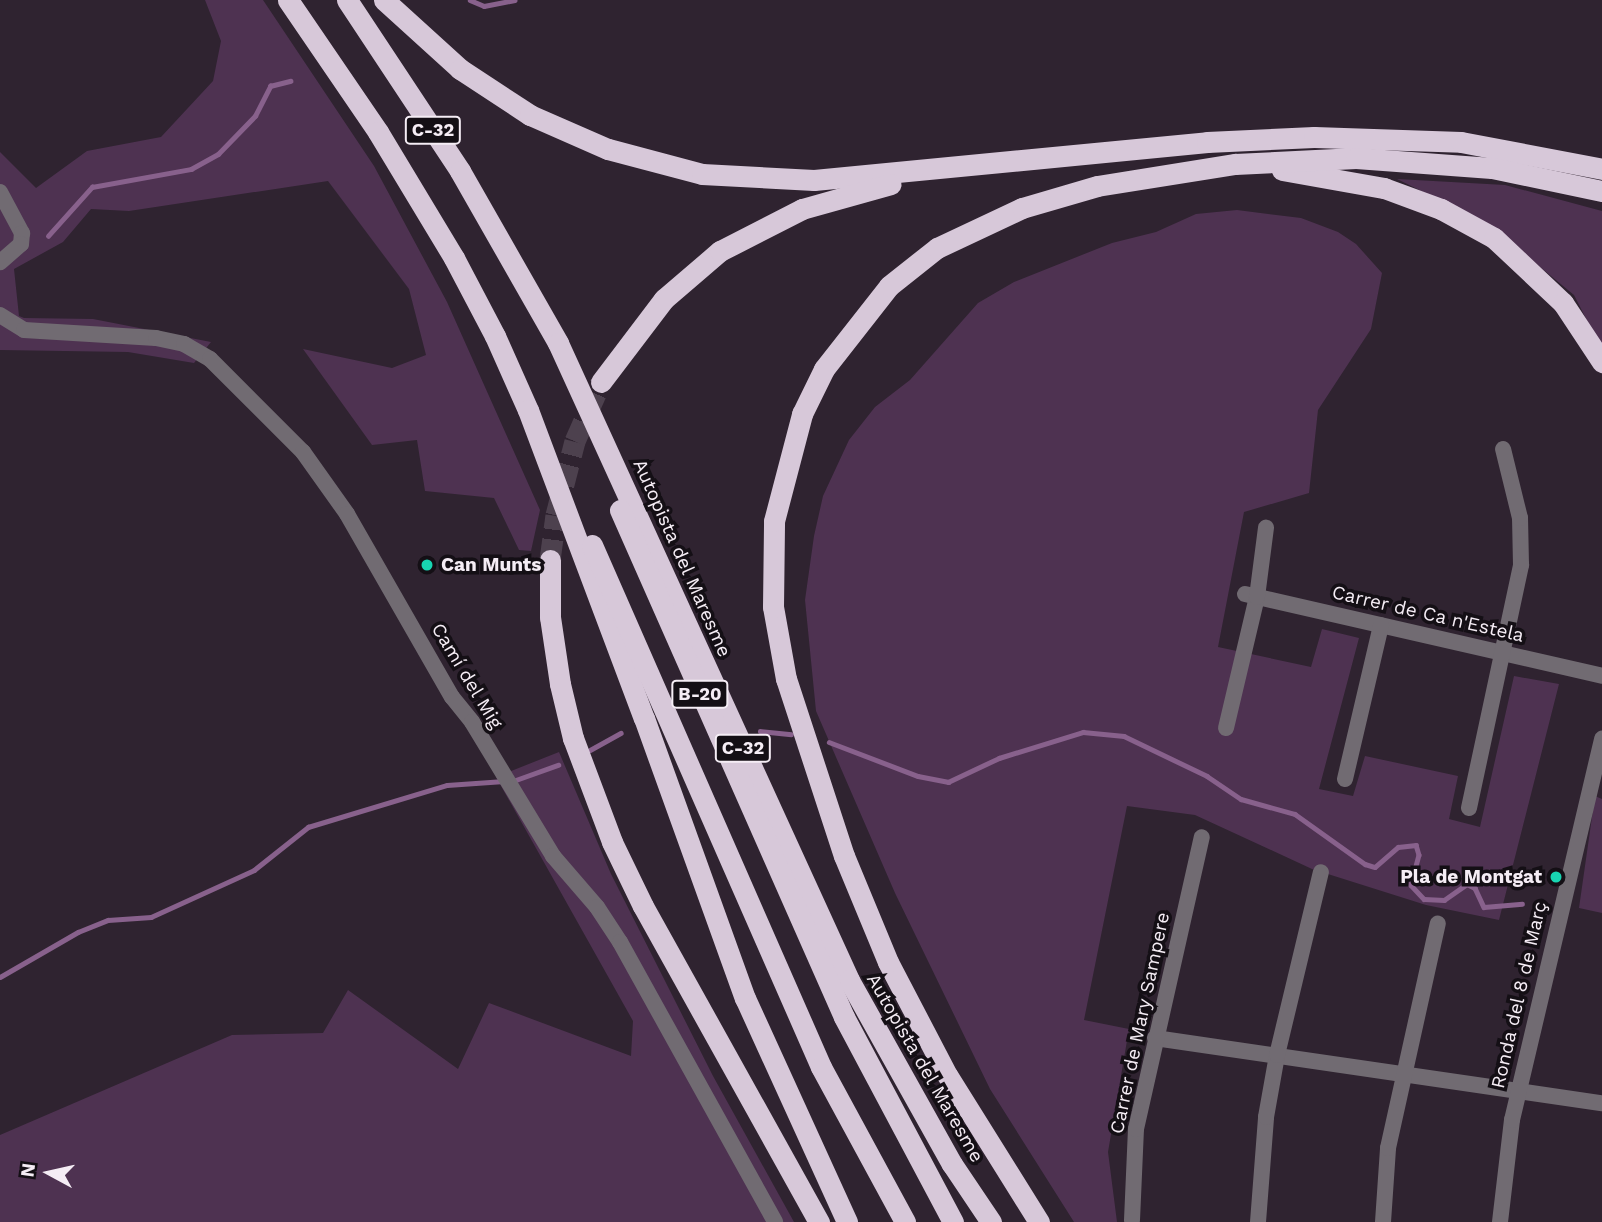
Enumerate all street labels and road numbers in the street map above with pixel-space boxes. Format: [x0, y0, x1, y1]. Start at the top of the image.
road number: C-32 [403, 116, 463, 145]
street label: Autopista del Maresme [628, 455, 736, 661]
street label: Carrer de Ca n'Estela [1329, 581, 1527, 647]
street label: Camí del Mig [426, 619, 508, 733]
road number: B-20 [670, 680, 730, 708]
road number: C-32 [713, 734, 773, 762]
street label: Ronda del 8 de Març [1486, 899, 1552, 1091]
street label: Carrer de Mary Sampere [1105, 910, 1175, 1136]
street label: Autopista del Maresme [861, 969, 989, 1167]

